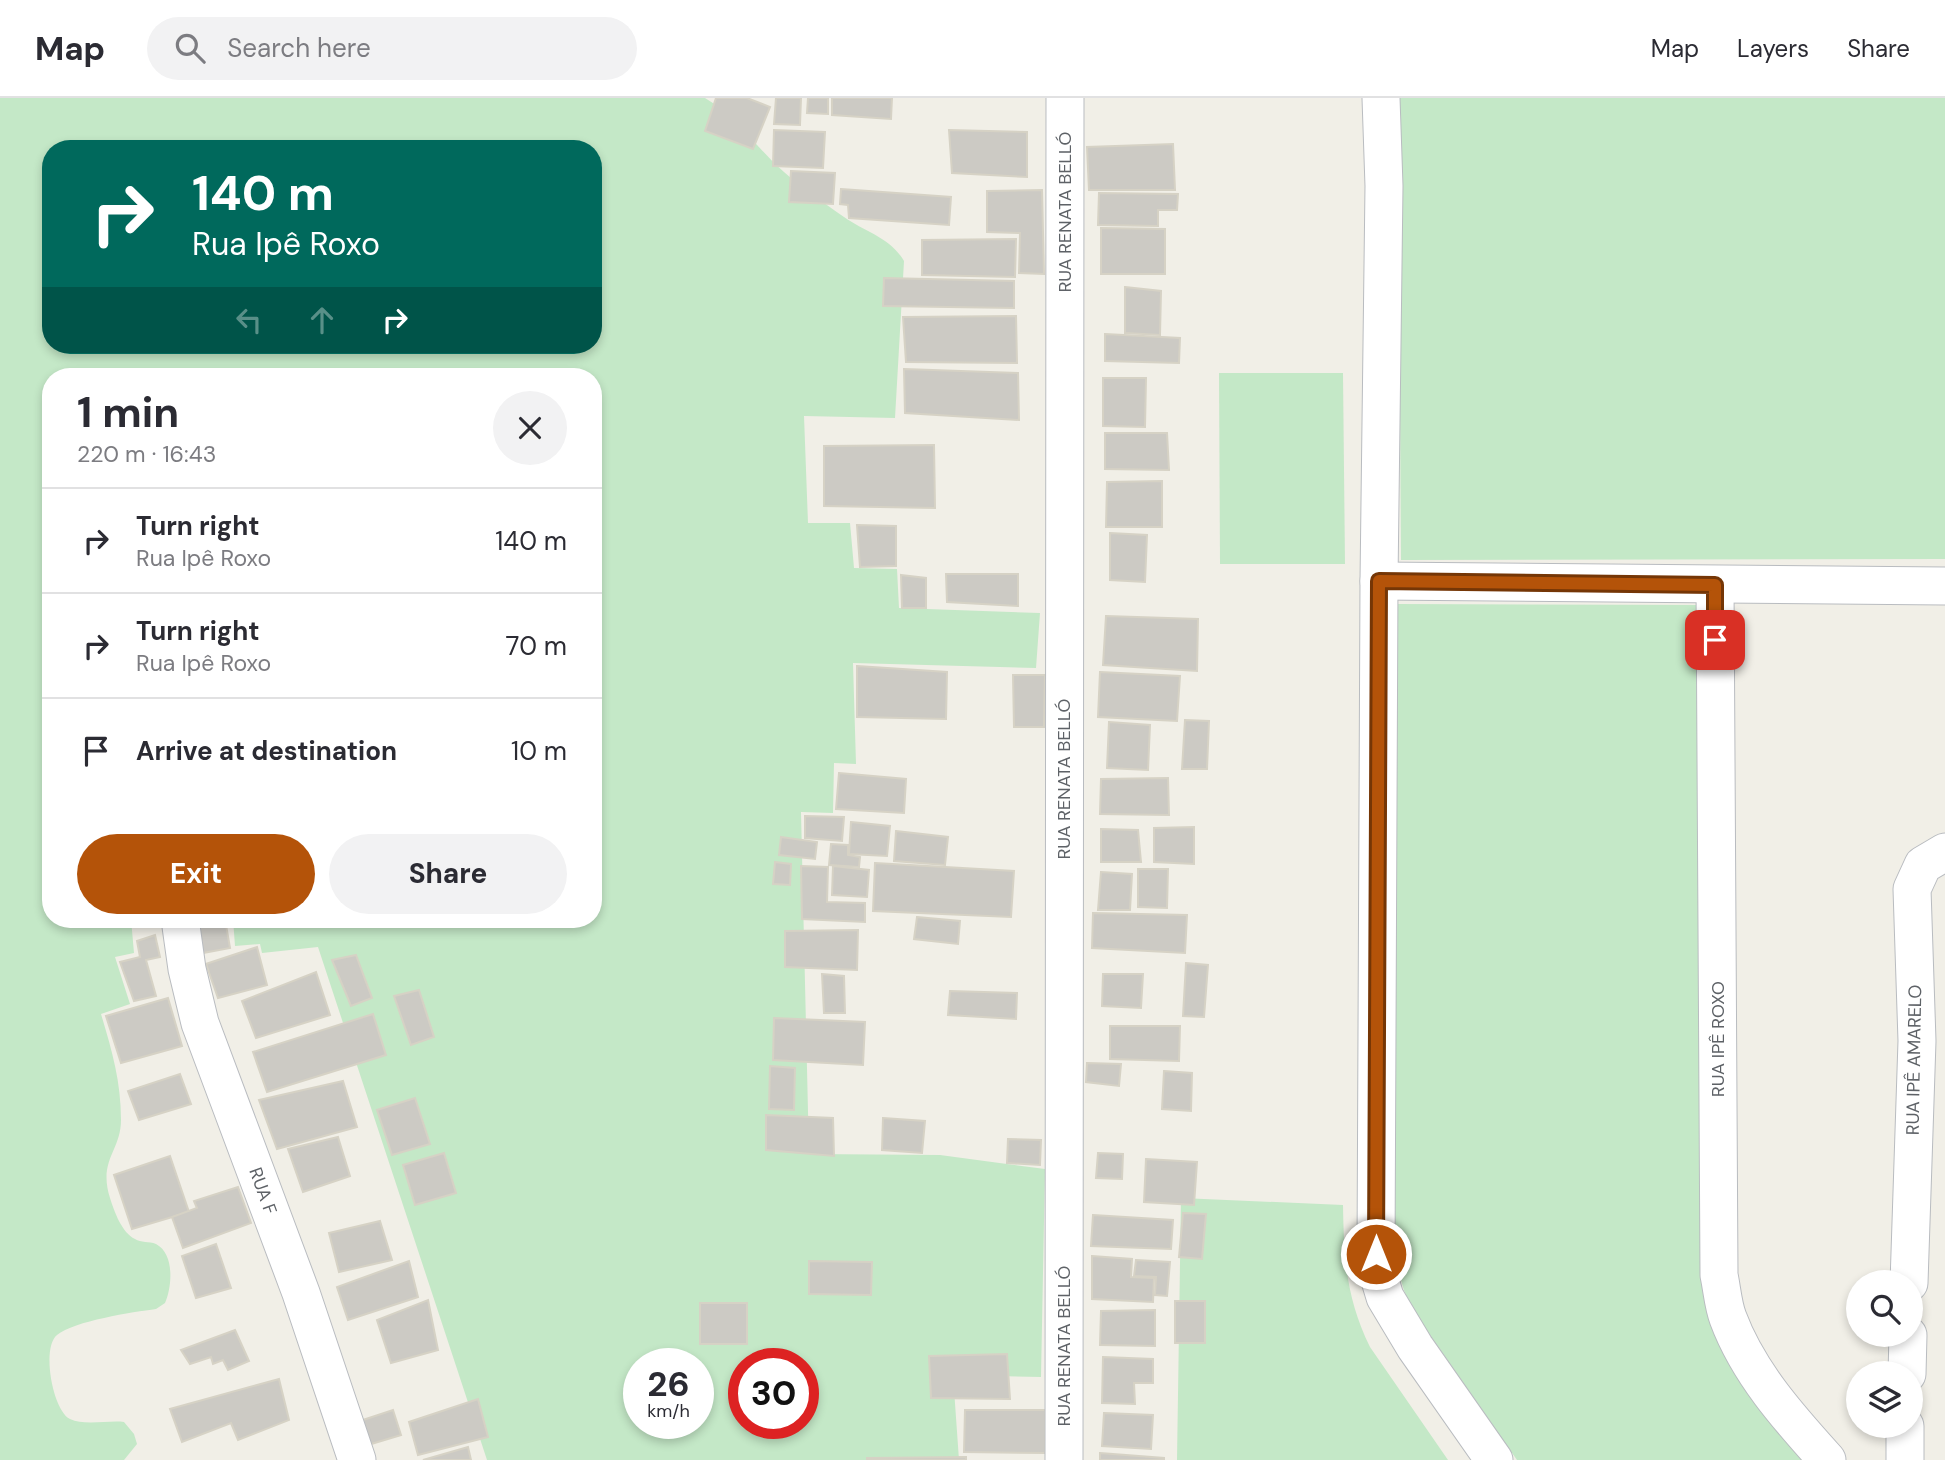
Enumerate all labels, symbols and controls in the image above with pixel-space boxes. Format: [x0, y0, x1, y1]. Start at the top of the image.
search box [147, 17, 637, 80]
text: Map [35, 27, 105, 70]
icon: search [171, 29, 209, 67]
text: Search here [227, 31, 371, 65]
text: Map [1651, 33, 1699, 64]
text: Layers [1737, 33, 1809, 64]
text: Share [1847, 33, 1910, 64]
street label: RUA RENATA BELLÓ [1053, 132, 1077, 292]
text: 140 m [192, 161, 334, 225]
icon: right [77, 168, 168, 259]
text: Rua Ipê Roxo [192, 223, 380, 265]
icon: left [230, 301, 268, 339]
icon: ahead [303, 301, 341, 339]
icon: right [376, 301, 414, 339]
text: 1 min [77, 385, 179, 440]
button: close [493, 391, 567, 465]
text: 220 m · 16:43 [77, 439, 216, 469]
text: Turn right [136, 509, 260, 543]
icon: right [77, 522, 115, 560]
text: 140 m [495, 524, 567, 558]
text: Rua Ipê Roxo [136, 543, 271, 573]
pin [1685, 610, 1745, 670]
text: Turn right [136, 614, 260, 648]
icon: arrive [1696, 621, 1734, 659]
icon: right [77, 627, 115, 665]
text: 70 m [506, 629, 567, 663]
text: Rua Ipê Roxo [136, 648, 271, 678]
street label: RUA RENATA BELLÓ [1052, 699, 1076, 859]
icon: arrive [77, 732, 115, 770]
text: Arrive at destination [136, 734, 397, 768]
text: 10 m [511, 734, 567, 768]
button: Exit [77, 834, 315, 914]
button: Share [329, 834, 567, 914]
street label: RUA IPÊ ROXO [1706, 981, 1730, 1097]
street label: RUA IPÊ AMARELO [1901, 985, 1927, 1135]
street label: RUA F [243, 1164, 283, 1218]
position arrow [1339, 1217, 1413, 1291]
street label: RUA RENATA BELLÓ [1052, 1266, 1076, 1426]
map controls [1846, 1270, 1923, 1438]
button: search [1846, 1270, 1923, 1347]
speed limit sign: 30 [728, 1348, 819, 1439]
text: 26 [647, 1361, 690, 1407]
button: layers [1846, 1361, 1923, 1438]
text: km/h [647, 1399, 690, 1423]

